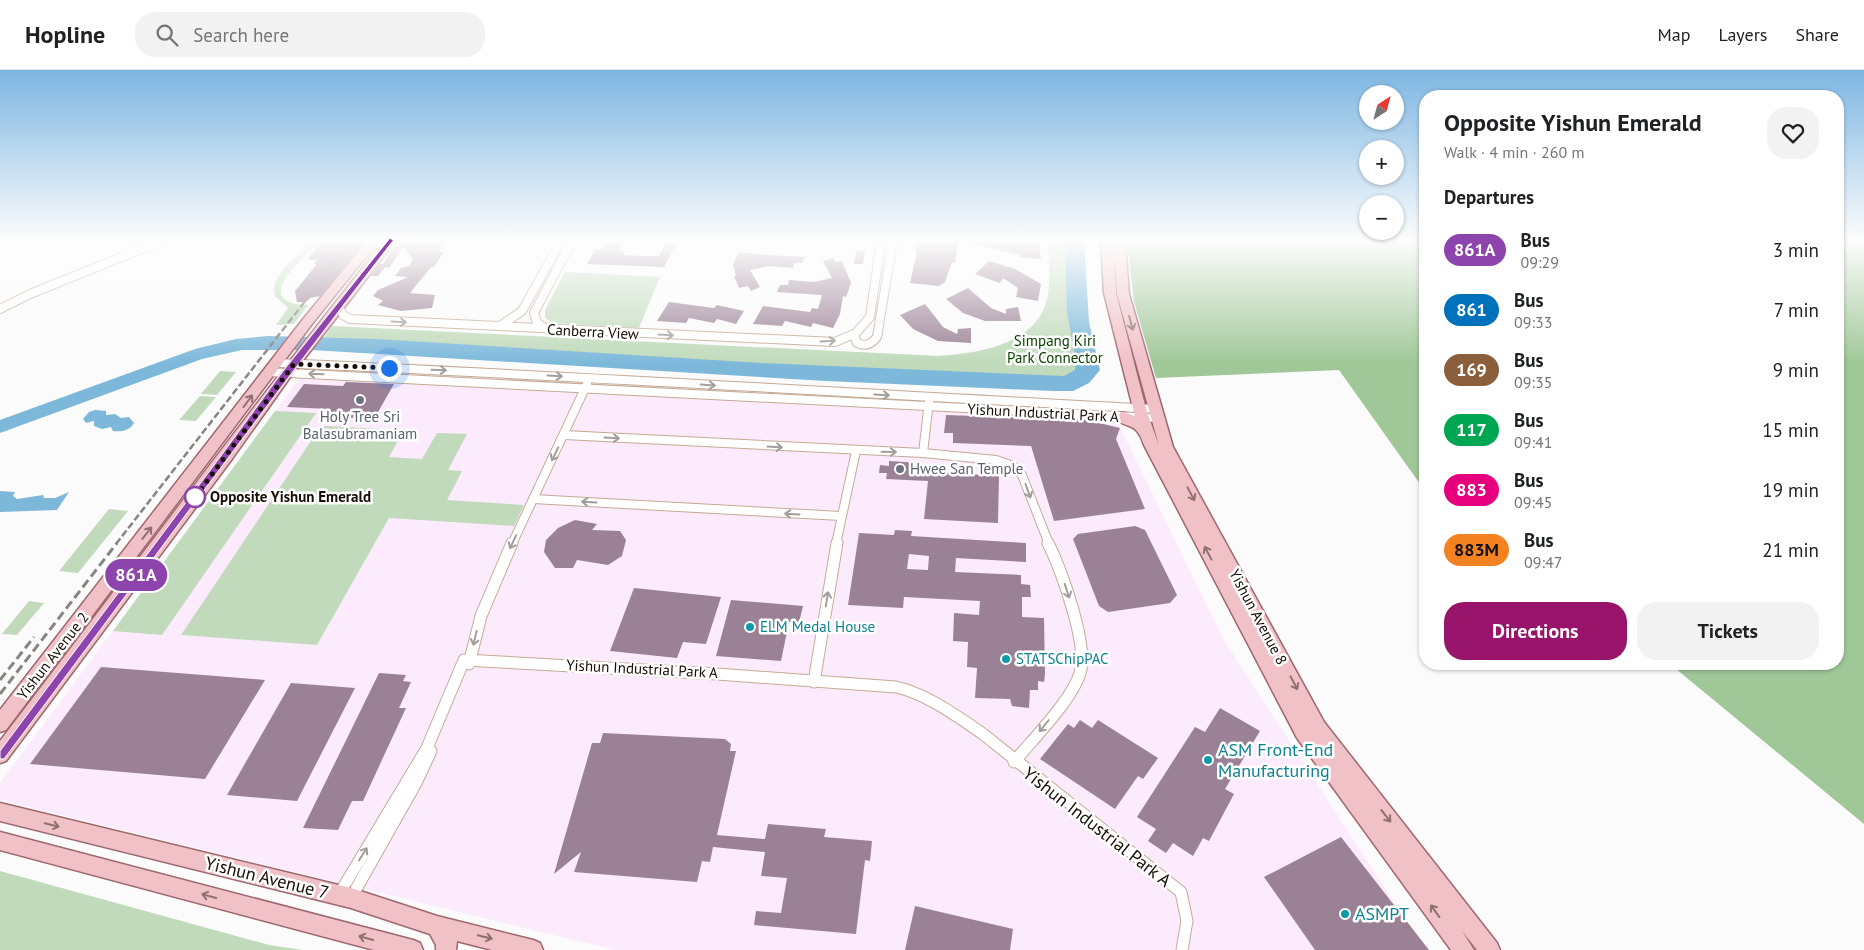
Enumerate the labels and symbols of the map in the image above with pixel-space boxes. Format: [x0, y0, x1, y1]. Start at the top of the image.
north arrow [1359, 85, 1404, 130]
one-way arrow [1127, 315, 1136, 331]
one-way arrow [391, 317, 407, 326]
street label: Canberra View [547, 320, 639, 343]
one-way arrow [658, 331, 674, 340]
park label: Simpang Kiri Park Connector [1007, 331, 1103, 367]
one-way arrow [820, 337, 836, 346]
your location [377, 356, 402, 381]
one-way arrow [430, 365, 446, 374]
one-way arrow [308, 369, 324, 378]
one-way arrow [547, 371, 563, 380]
one-way arrow [700, 381, 716, 390]
one-way arrow [874, 390, 890, 400]
marker: Holy Tree Sri Balasubramaniam [354, 394, 366, 406]
one-way arrow [242, 395, 253, 408]
street label: Yishun Industrial Park A [967, 399, 1119, 426]
place label: Holy Tree Sri Balasubramaniam [303, 407, 417, 443]
one-way arrow [604, 433, 620, 442]
one-way arrow [766, 442, 782, 451]
one-way arrow [549, 446, 559, 461]
one-way arrow [881, 447, 897, 457]
place label: Hwee San Temple [910, 459, 1024, 478]
marker: Hwee San Temple [894, 463, 906, 475]
one-way arrow [1024, 483, 1033, 498]
marker: Opposite Yishun Emerald [184, 486, 206, 508]
one-way arrow [1187, 486, 1196, 501]
place label: Opposite Yishun Emerald [210, 487, 371, 506]
one-way arrow [581, 498, 597, 507]
one-way arrow [785, 509, 801, 518]
one-way arrow [142, 527, 153, 540]
one-way arrow [508, 534, 517, 549]
one-way arrow [1203, 545, 1213, 560]
line badge: 861A [101, 559, 171, 591]
street label: Yishun Avenue 8 [1225, 566, 1292, 668]
one-way arrow [1062, 583, 1072, 599]
one-way arrow [823, 591, 833, 607]
street label: Yishun Avenue 2 [13, 608, 93, 703]
place label: ELM Medal House [760, 617, 875, 636]
marker: ELM Medal House [744, 621, 756, 633]
one-way arrow [470, 630, 479, 646]
place label: STATSChipPAC [1016, 649, 1109, 668]
marker: STATSChipPAC [1000, 653, 1012, 665]
street label: Yishun Industrial Park A [566, 655, 718, 682]
one-way arrow [1290, 675, 1299, 690]
one-way arrow [1038, 719, 1049, 732]
place label: ASM Front-End Manufacturing [1218, 738, 1333, 782]
marker: ASM Front-End Manufacturing [1202, 754, 1214, 766]
street label: Yishun Industrial Park A [1018, 761, 1176, 892]
one-way arrow [1381, 809, 1392, 822]
one-way arrow [44, 821, 60, 830]
one-way arrow [358, 848, 368, 862]
street label: Yishun Avenue 7 [203, 851, 331, 904]
one-way arrow [202, 891, 218, 900]
place label: ASMPT [1355, 902, 1409, 925]
one-way arrow [1430, 904, 1440, 918]
marker: ASMPT [1339, 908, 1351, 920]
one-way arrow [359, 932, 375, 942]
one-way arrow [476, 933, 492, 943]

